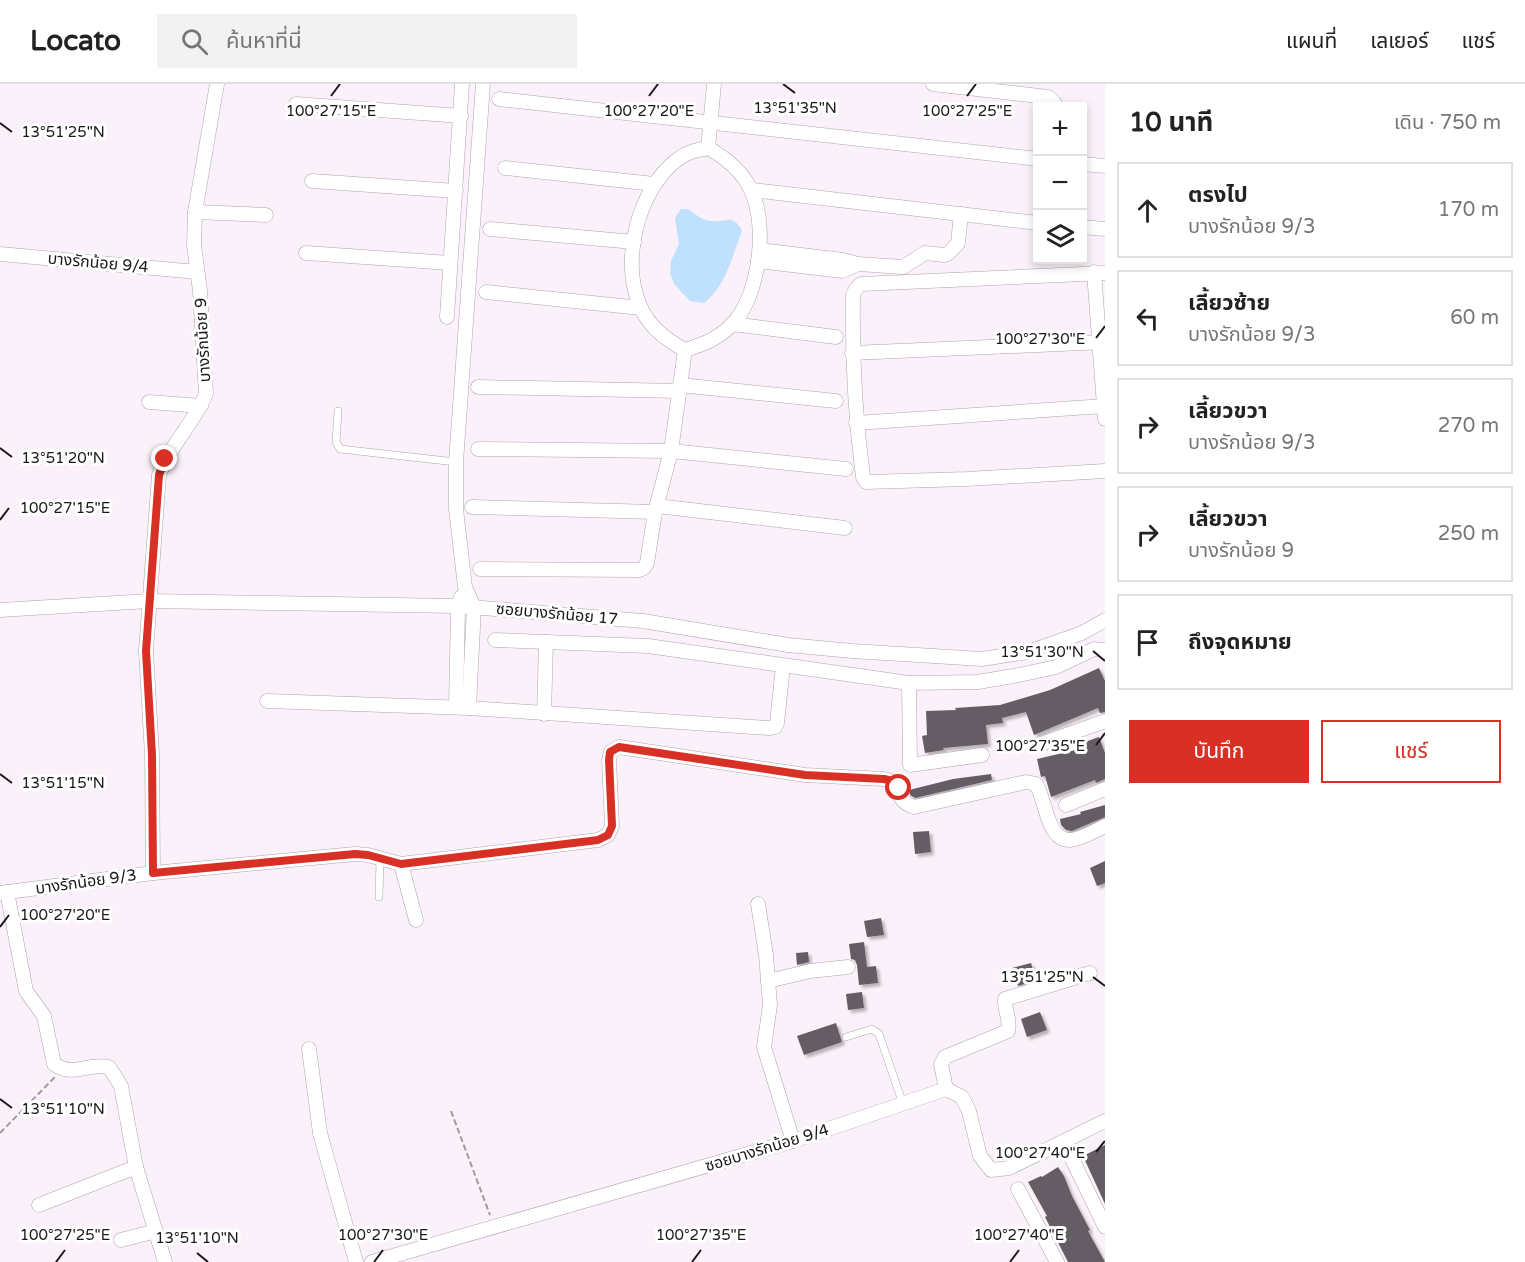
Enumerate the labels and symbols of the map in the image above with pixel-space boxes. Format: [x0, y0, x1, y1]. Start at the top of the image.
text: 13°51'35"N [753, 99, 837, 117]
text: 100°27'15"E [286, 102, 376, 120]
text: 100°27'20"E [604, 102, 694, 120]
text: 100°27'25"E [922, 102, 1012, 120]
text: 13°51'25"N [21, 123, 105, 141]
street label: บางรักน้อย 9/4 [47, 249, 149, 277]
street label: บางรักน้อย 9 [191, 297, 215, 383]
text: 100°27'30"E [995, 330, 1085, 348]
route end [151, 445, 177, 471]
text: 13°51'20"N [21, 449, 105, 467]
text: 100°27'15"E [20, 499, 110, 517]
street label: ซอยบางรักน้อย 17 [495, 599, 619, 629]
text: 13°51'30"N [1000, 643, 1084, 661]
text: 100°27'35"E [995, 737, 1085, 755]
text: 13°51'15"N [21, 774, 105, 792]
route start [885, 774, 911, 800]
street label: บางรักน้อย 9/3 [34, 865, 138, 899]
text: 100°27'20"E [20, 906, 110, 924]
text: 13°51'25"N [1000, 968, 1084, 986]
text: 13°51'10"N [21, 1100, 105, 1118]
street label: ซอยบางรักน้อย 9/4 [703, 1120, 831, 1176]
text: 100°27'40"E [995, 1144, 1085, 1162]
text: 100°27'25"E [20, 1226, 110, 1244]
text: 100°27'30"E [338, 1226, 428, 1244]
text: 100°27'35"E [656, 1226, 746, 1244]
text: 100°27'40"E [974, 1226, 1064, 1244]
text: 13°51'10"N [155, 1229, 239, 1247]

